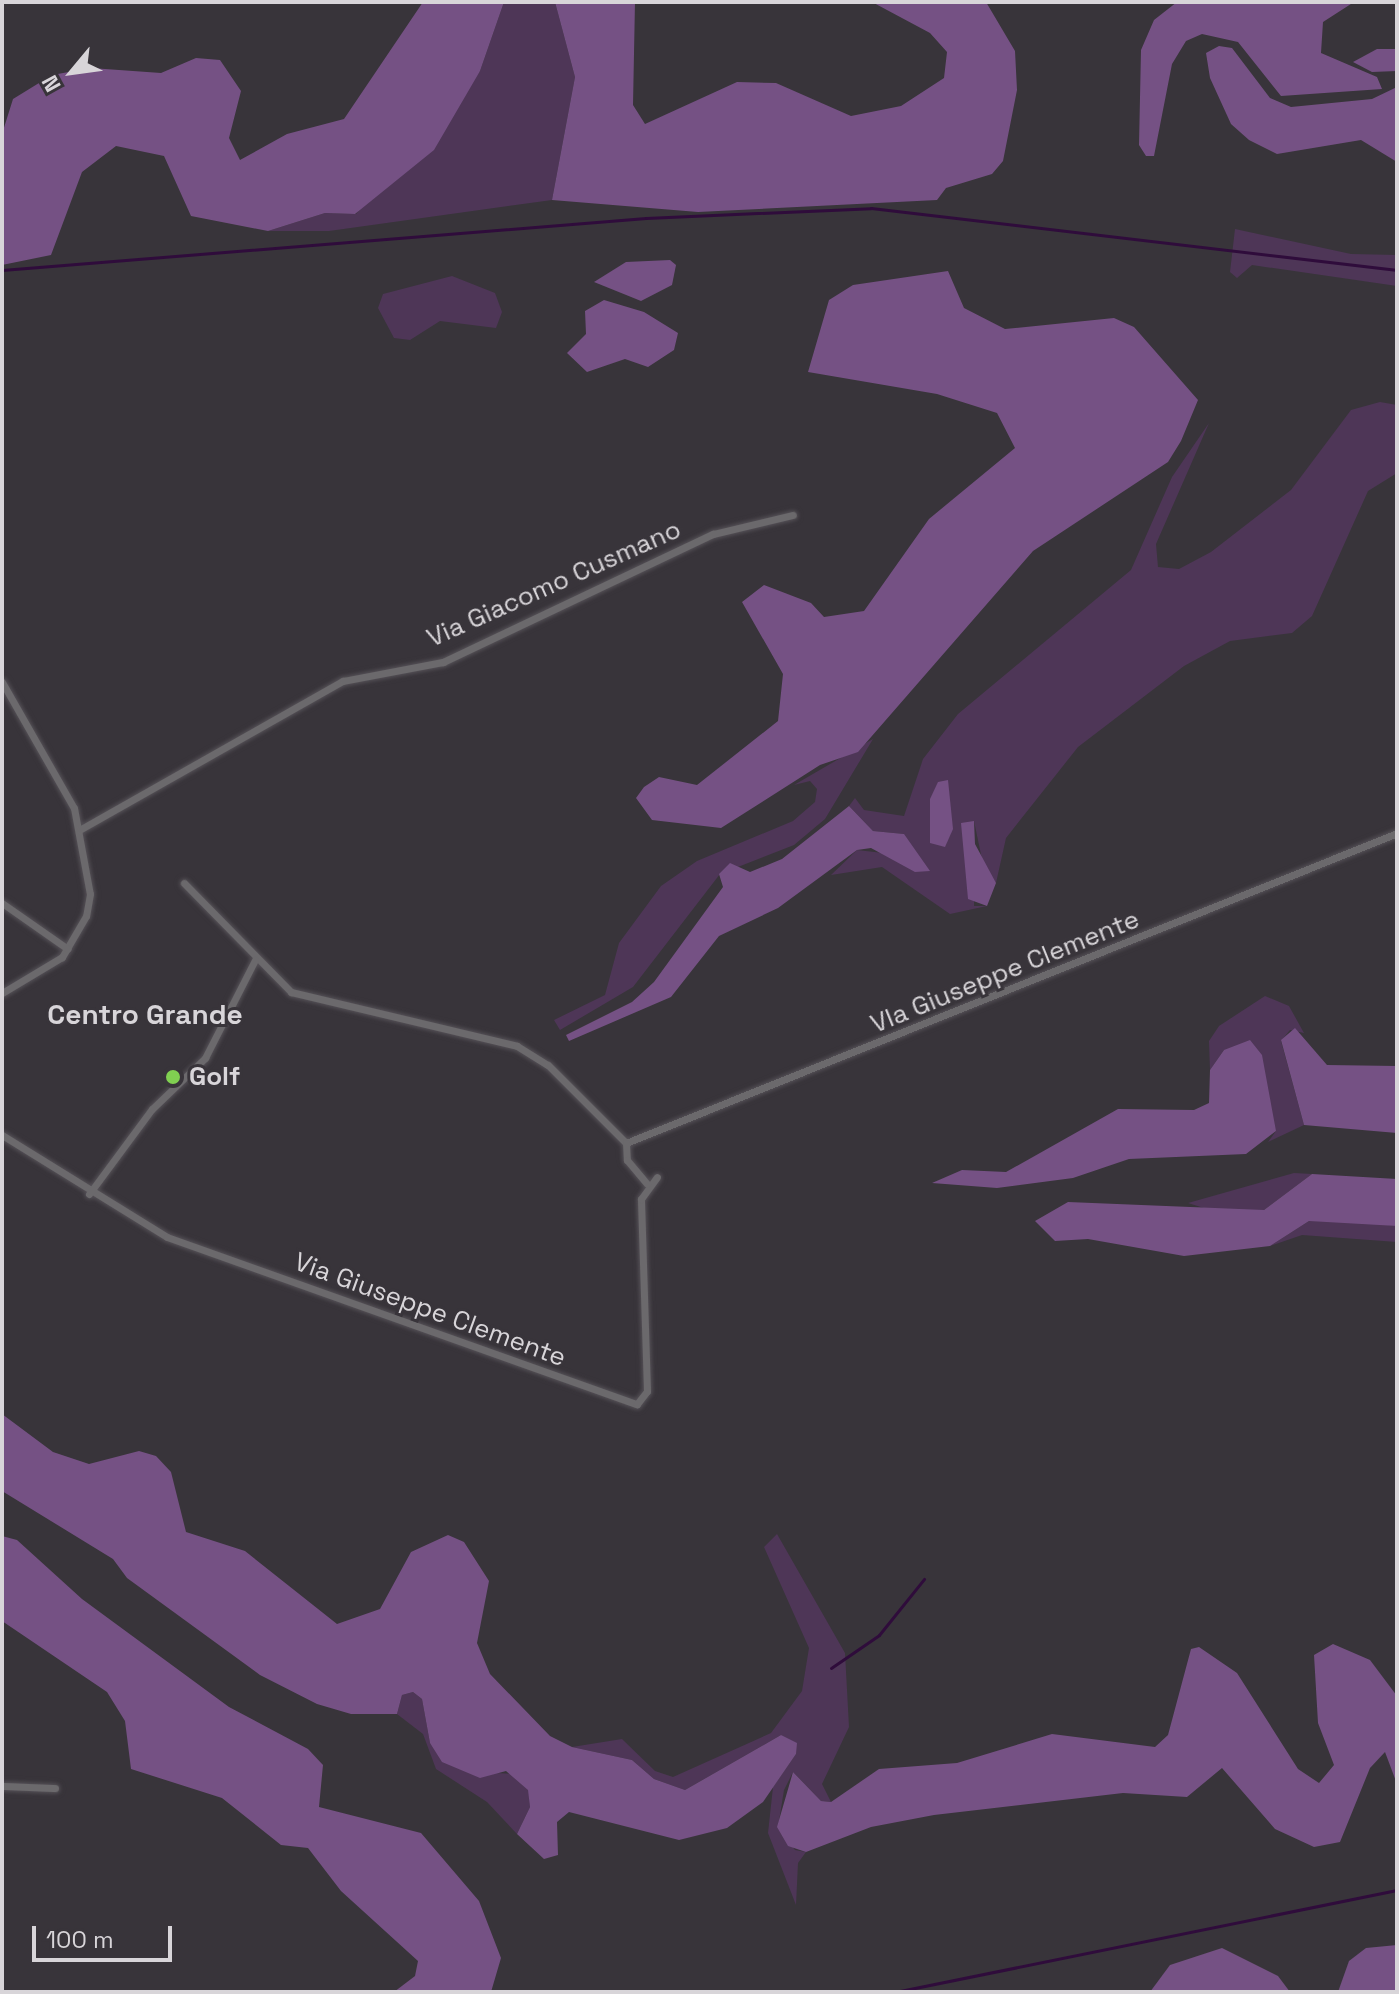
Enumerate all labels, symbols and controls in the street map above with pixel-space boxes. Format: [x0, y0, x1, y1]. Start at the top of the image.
north arrow [32, 32, 112, 112]
text: N [35, 70, 67, 97]
street label: Via Giacomo Cusmano [422, 514, 686, 654]
street label: VIa Giuseppe Clemente [866, 904, 1144, 1040]
district label: Centro Grande [47, 997, 243, 1031]
place label: Golf [189, 1061, 240, 1093]
marker: Golf [164, 1068, 182, 1086]
street label: Via Giuseppe Clemente [290, 1246, 570, 1374]
scale bar [36, 1910, 176, 1960]
text: 100 m [46, 1924, 114, 1955]

